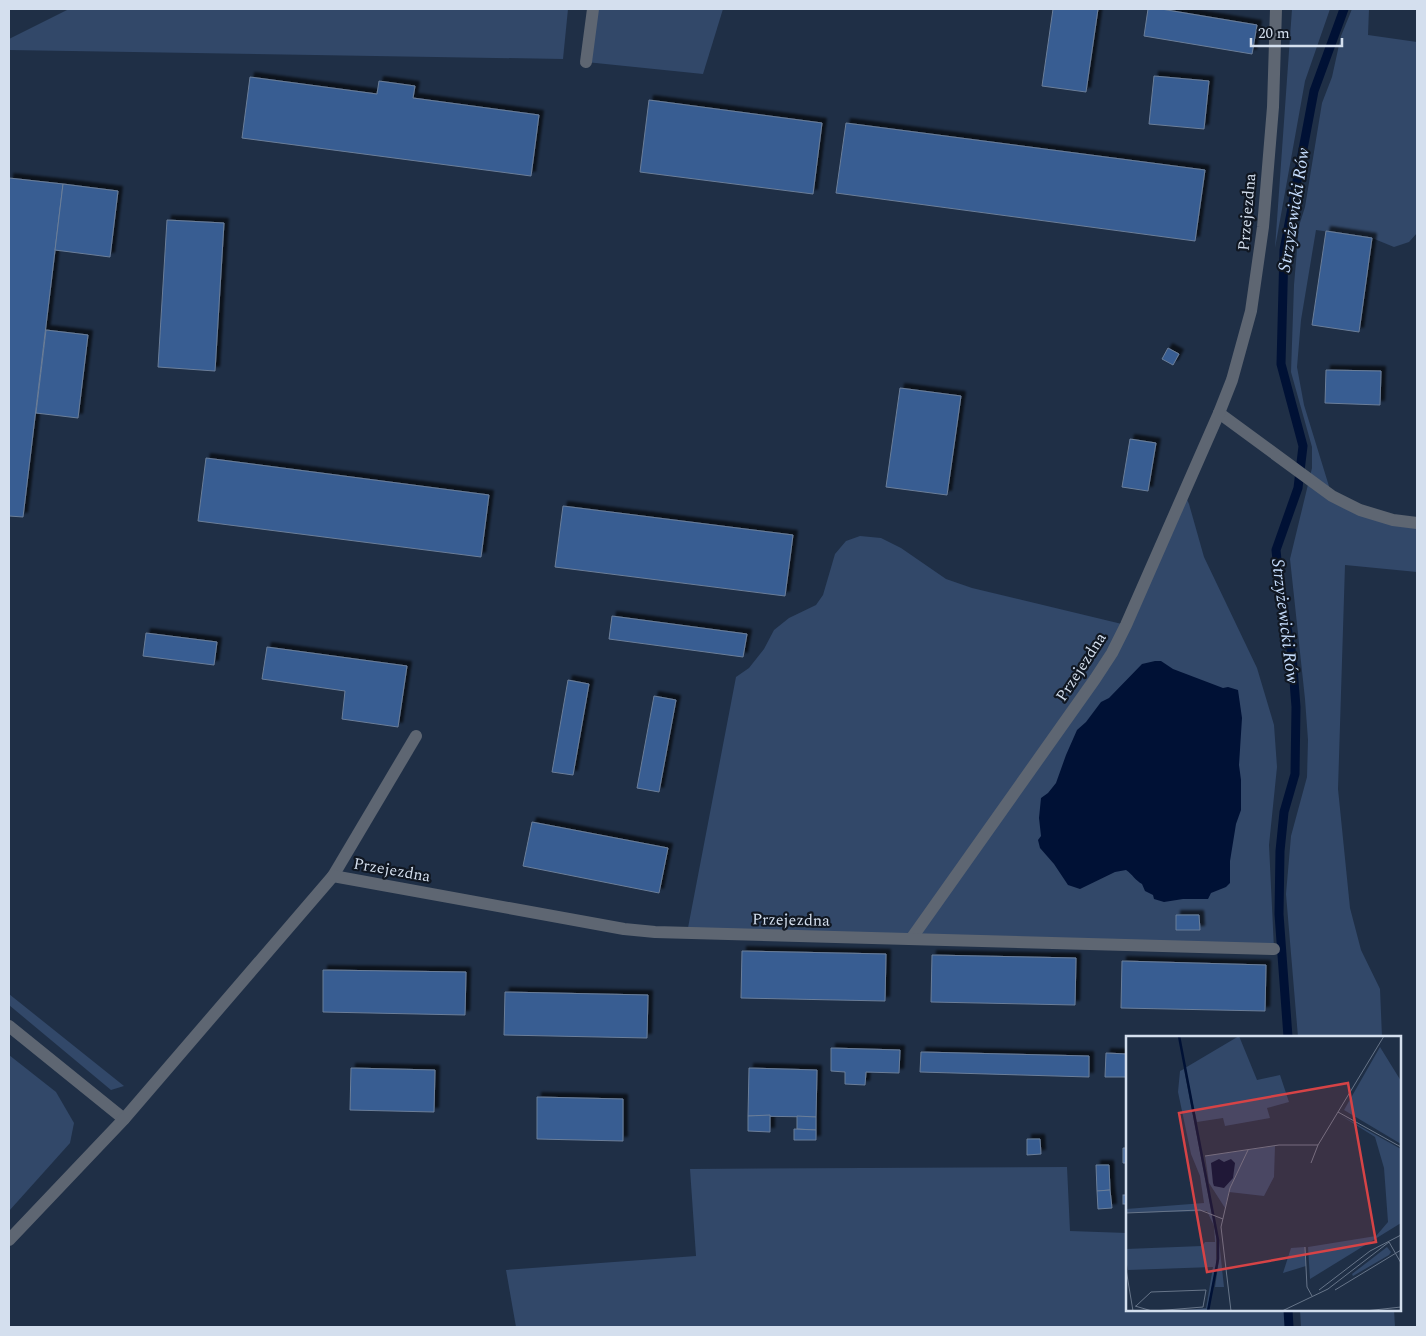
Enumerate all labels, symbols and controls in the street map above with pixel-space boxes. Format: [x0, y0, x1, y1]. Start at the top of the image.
scale bar [1251, 15, 1342, 47]
text: 20 m [1258, 22, 1290, 45]
water label: Strzyżewicki Rów [1271, 146, 1317, 274]
street label: Przejezdna [1232, 172, 1262, 252]
water label: Strzyżewicki Rów [1264, 557, 1306, 685]
street label: Przejezdna [1050, 628, 1112, 706]
street label: Przejezdna [351, 851, 433, 889]
street label: Przejezdna [752, 907, 830, 933]
inset map [1126, 1036, 1401, 1311]

